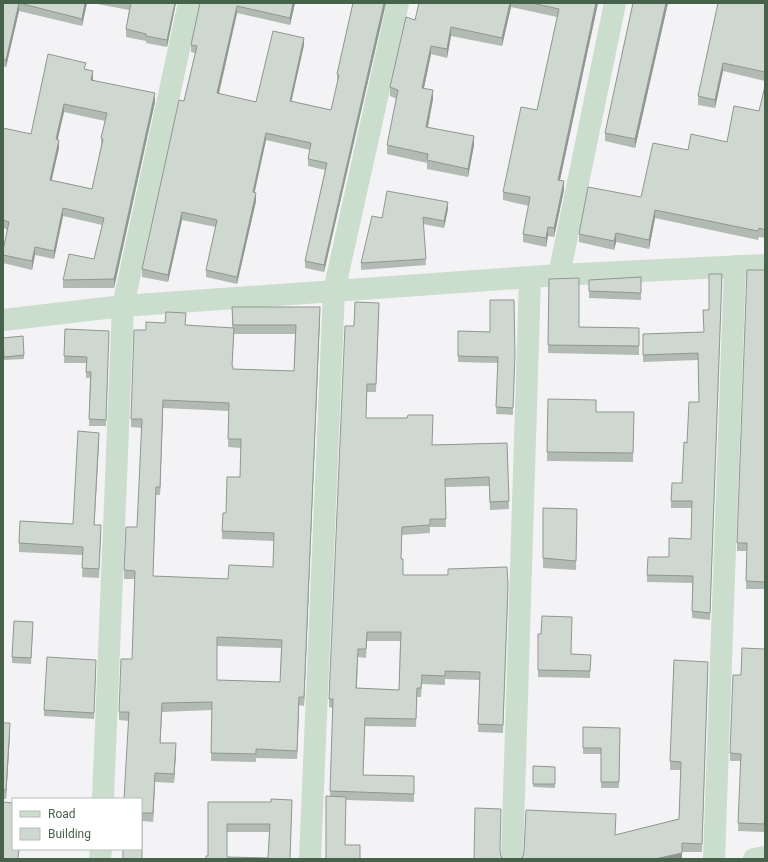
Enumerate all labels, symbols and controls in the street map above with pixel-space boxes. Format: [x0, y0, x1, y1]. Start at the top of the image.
legend [12, 798, 142, 850]
text: Road [48, 807, 76, 821]
text: Building [48, 827, 91, 841]

